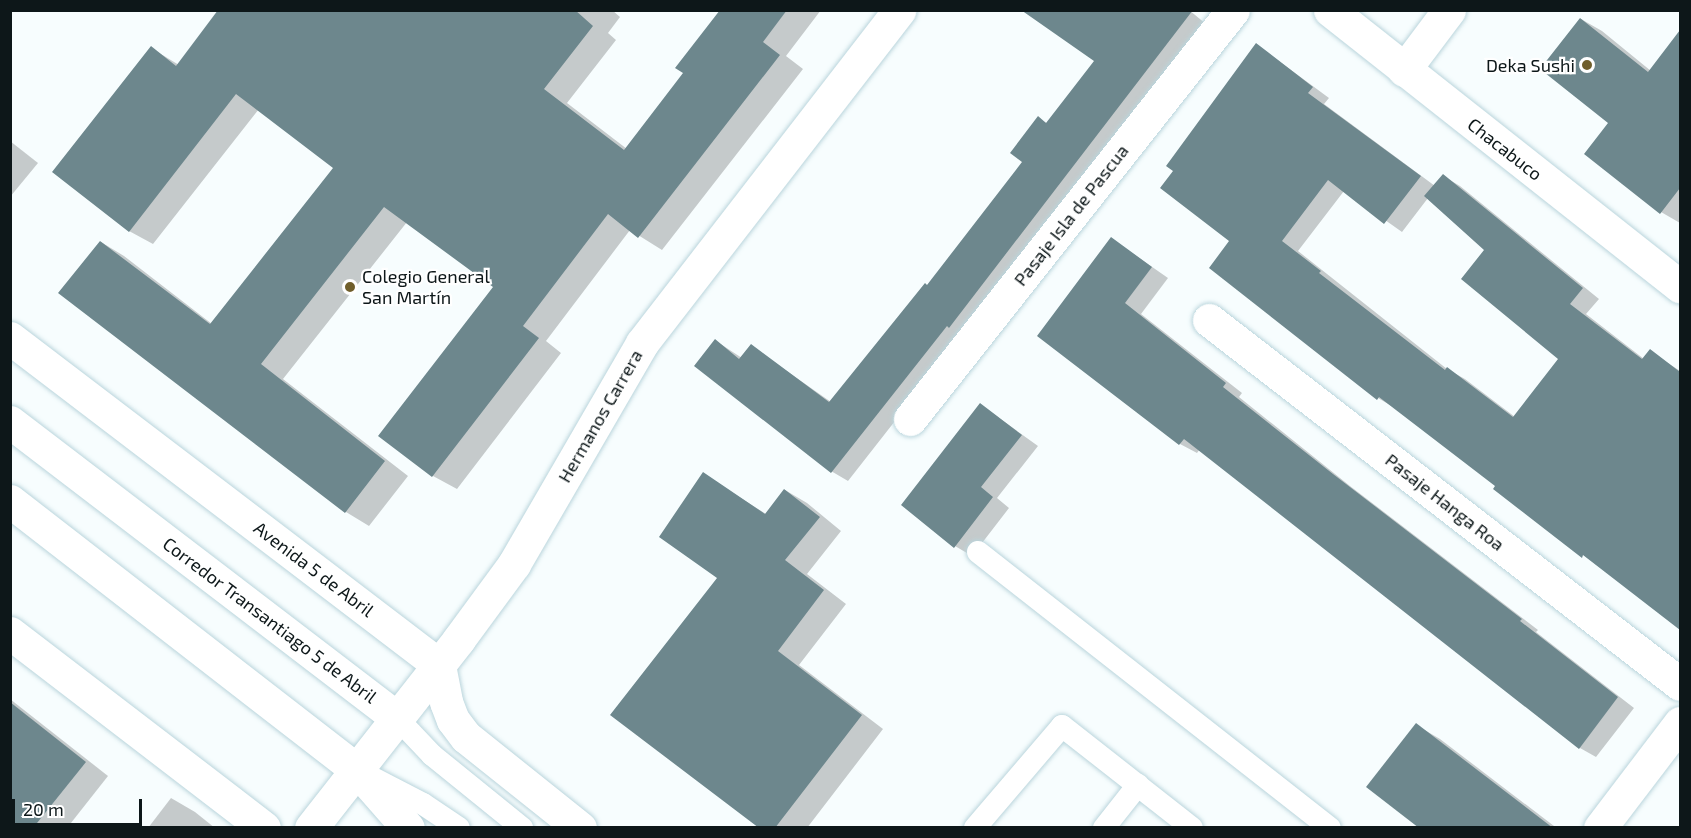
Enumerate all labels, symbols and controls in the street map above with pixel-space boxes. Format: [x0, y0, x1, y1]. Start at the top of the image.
place label: Deka Sushi [1486, 54, 1575, 76]
marker: Deka Sushi [1580, 58, 1594, 72]
street label: Chacabuco [1463, 113, 1547, 185]
street label: Pasaje Isla de Pascua [1009, 140, 1133, 290]
place label: Colegio General San Martín [362, 266, 490, 308]
marker: Colegio General San Martín [343, 280, 357, 294]
street label: Hermanos Carrera [553, 346, 647, 486]
street label: Pasaje Hanga Roa [1381, 449, 1509, 555]
street label: Avenida 5 de Abril [250, 517, 378, 621]
street label: Corredor Transantiago 5 de Abril [158, 532, 382, 708]
scale bar [15, 787, 146, 825]
text: 20 m [23, 798, 64, 820]

